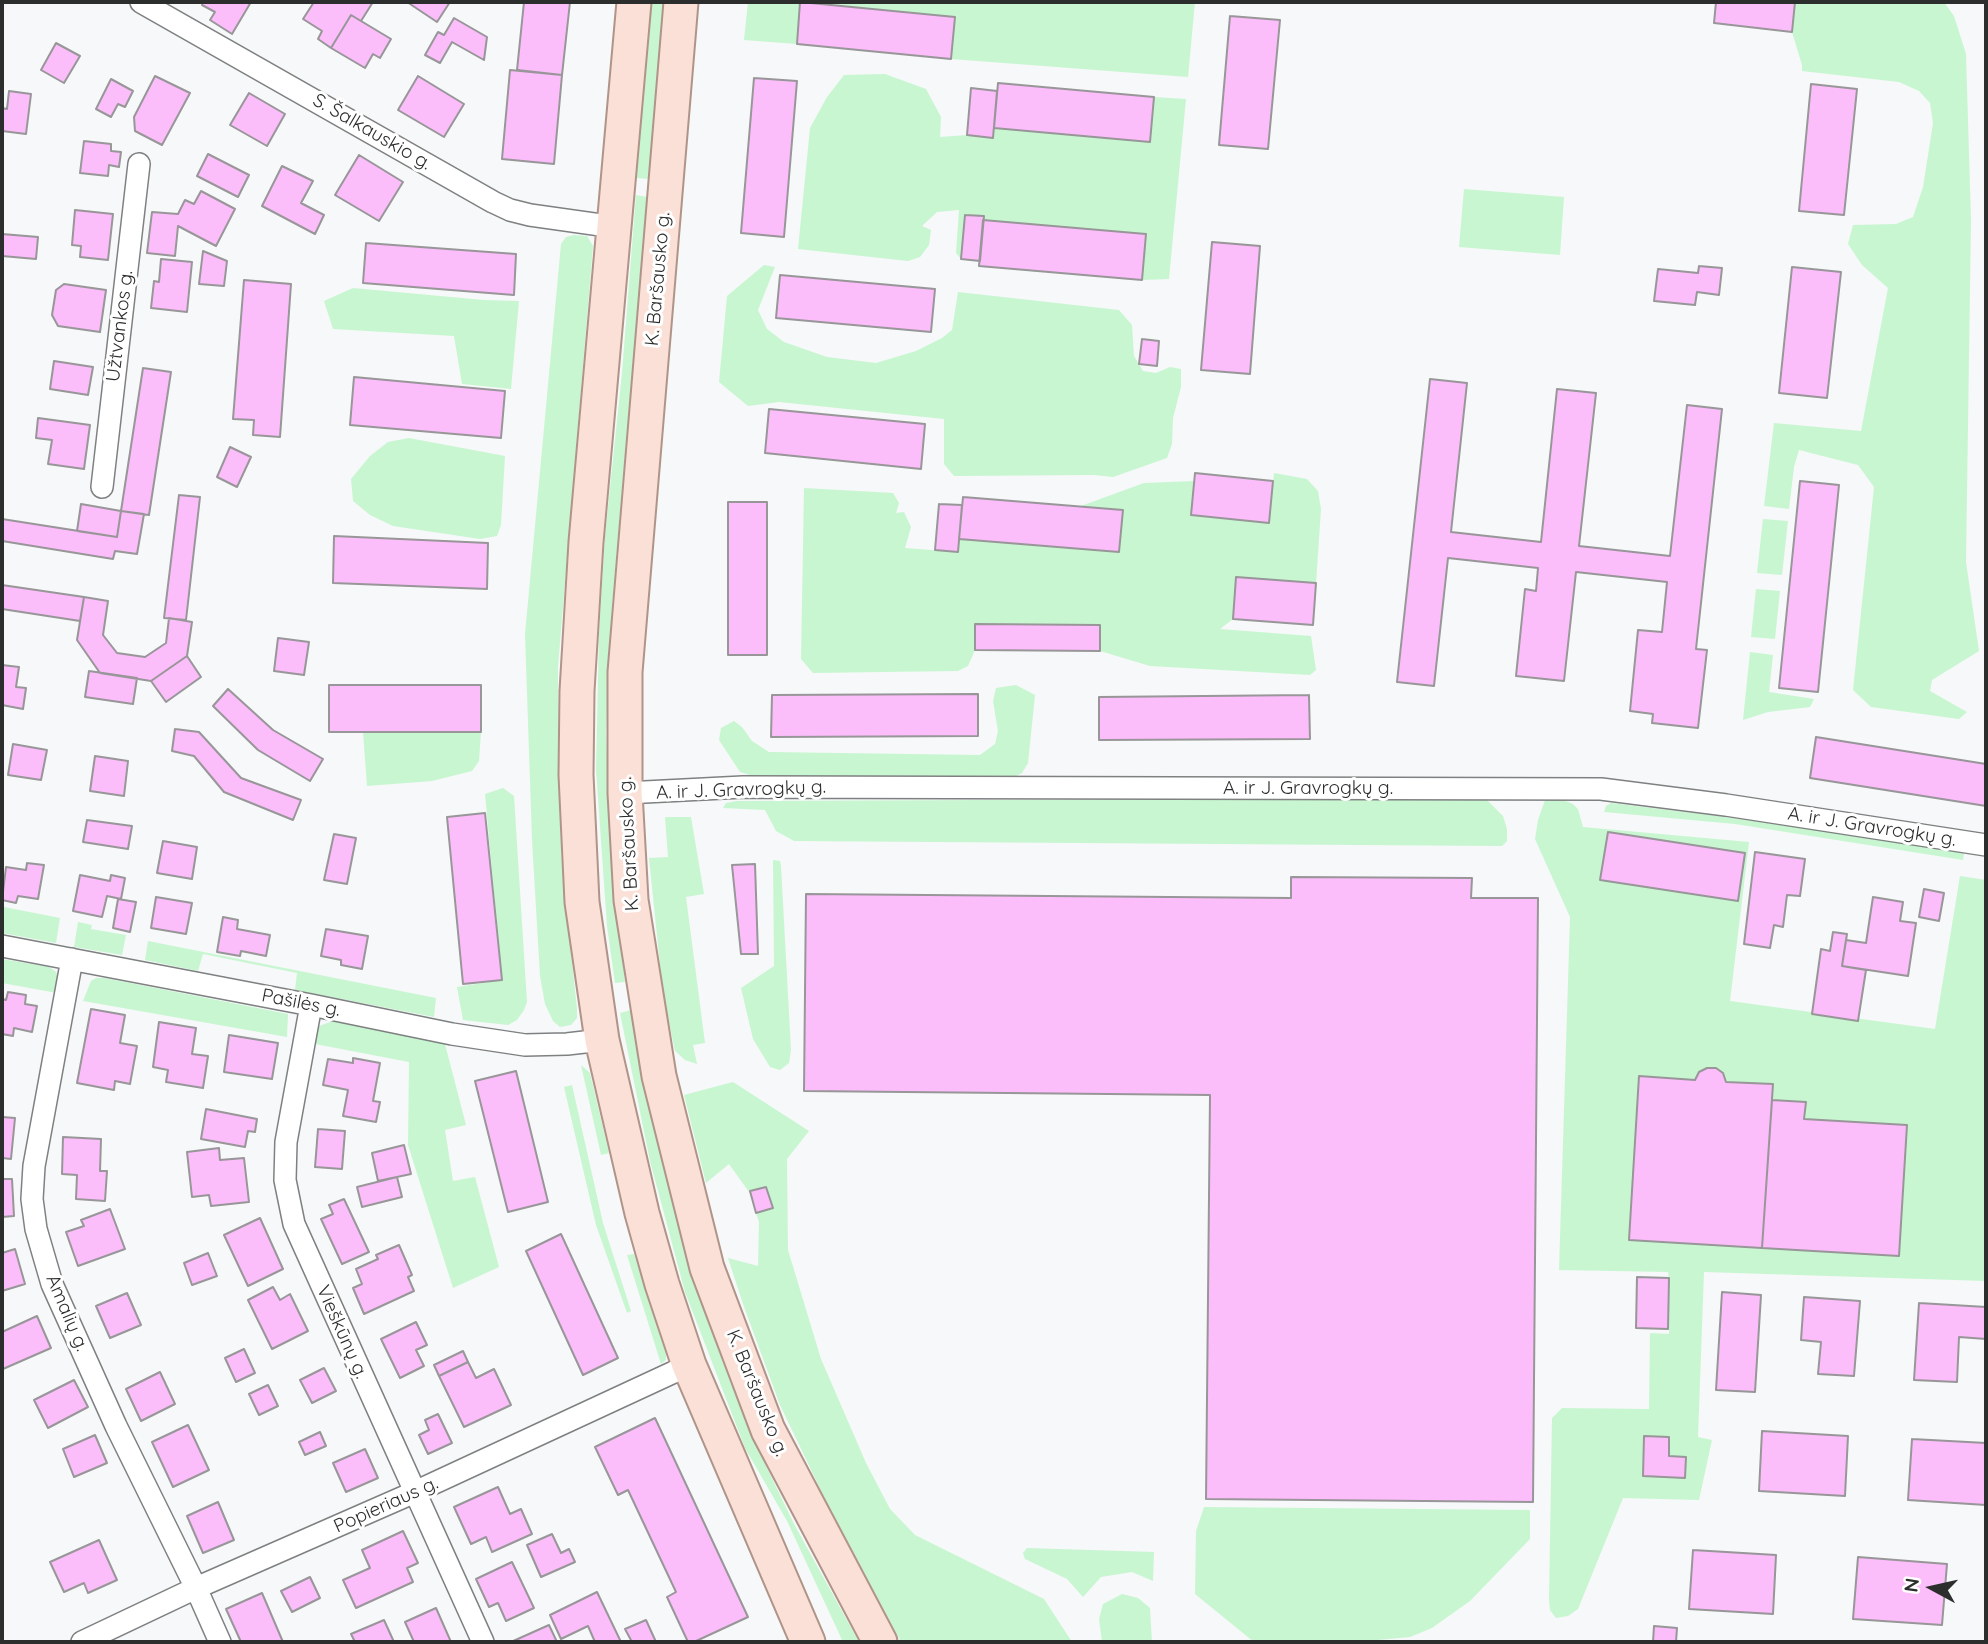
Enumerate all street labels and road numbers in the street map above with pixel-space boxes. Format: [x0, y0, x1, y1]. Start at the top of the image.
street label: S. Šalkauskio g. [309, 89, 435, 175]
street label: K. Baršausko g. [641, 211, 675, 347]
street label: Užtvankos g. [102, 269, 138, 383]
street label: K. Baršausko g. [614, 776, 644, 912]
street label: A. ir J. Gravrogkų g. [656, 776, 826, 804]
street label: A. ir J. Gravrogkų g. [1223, 777, 1393, 799]
street label: A. ir J. Gravrogkų g. [1786, 802, 1958, 852]
street label: Pašilės g. [260, 984, 342, 1022]
street label: Amalių g. [41, 1271, 93, 1355]
street label: Vieškūnų g. [311, 1282, 373, 1382]
street label: K. Baršausko g. [721, 1326, 793, 1460]
street label: Popieriaus g. [330, 1472, 442, 1538]

